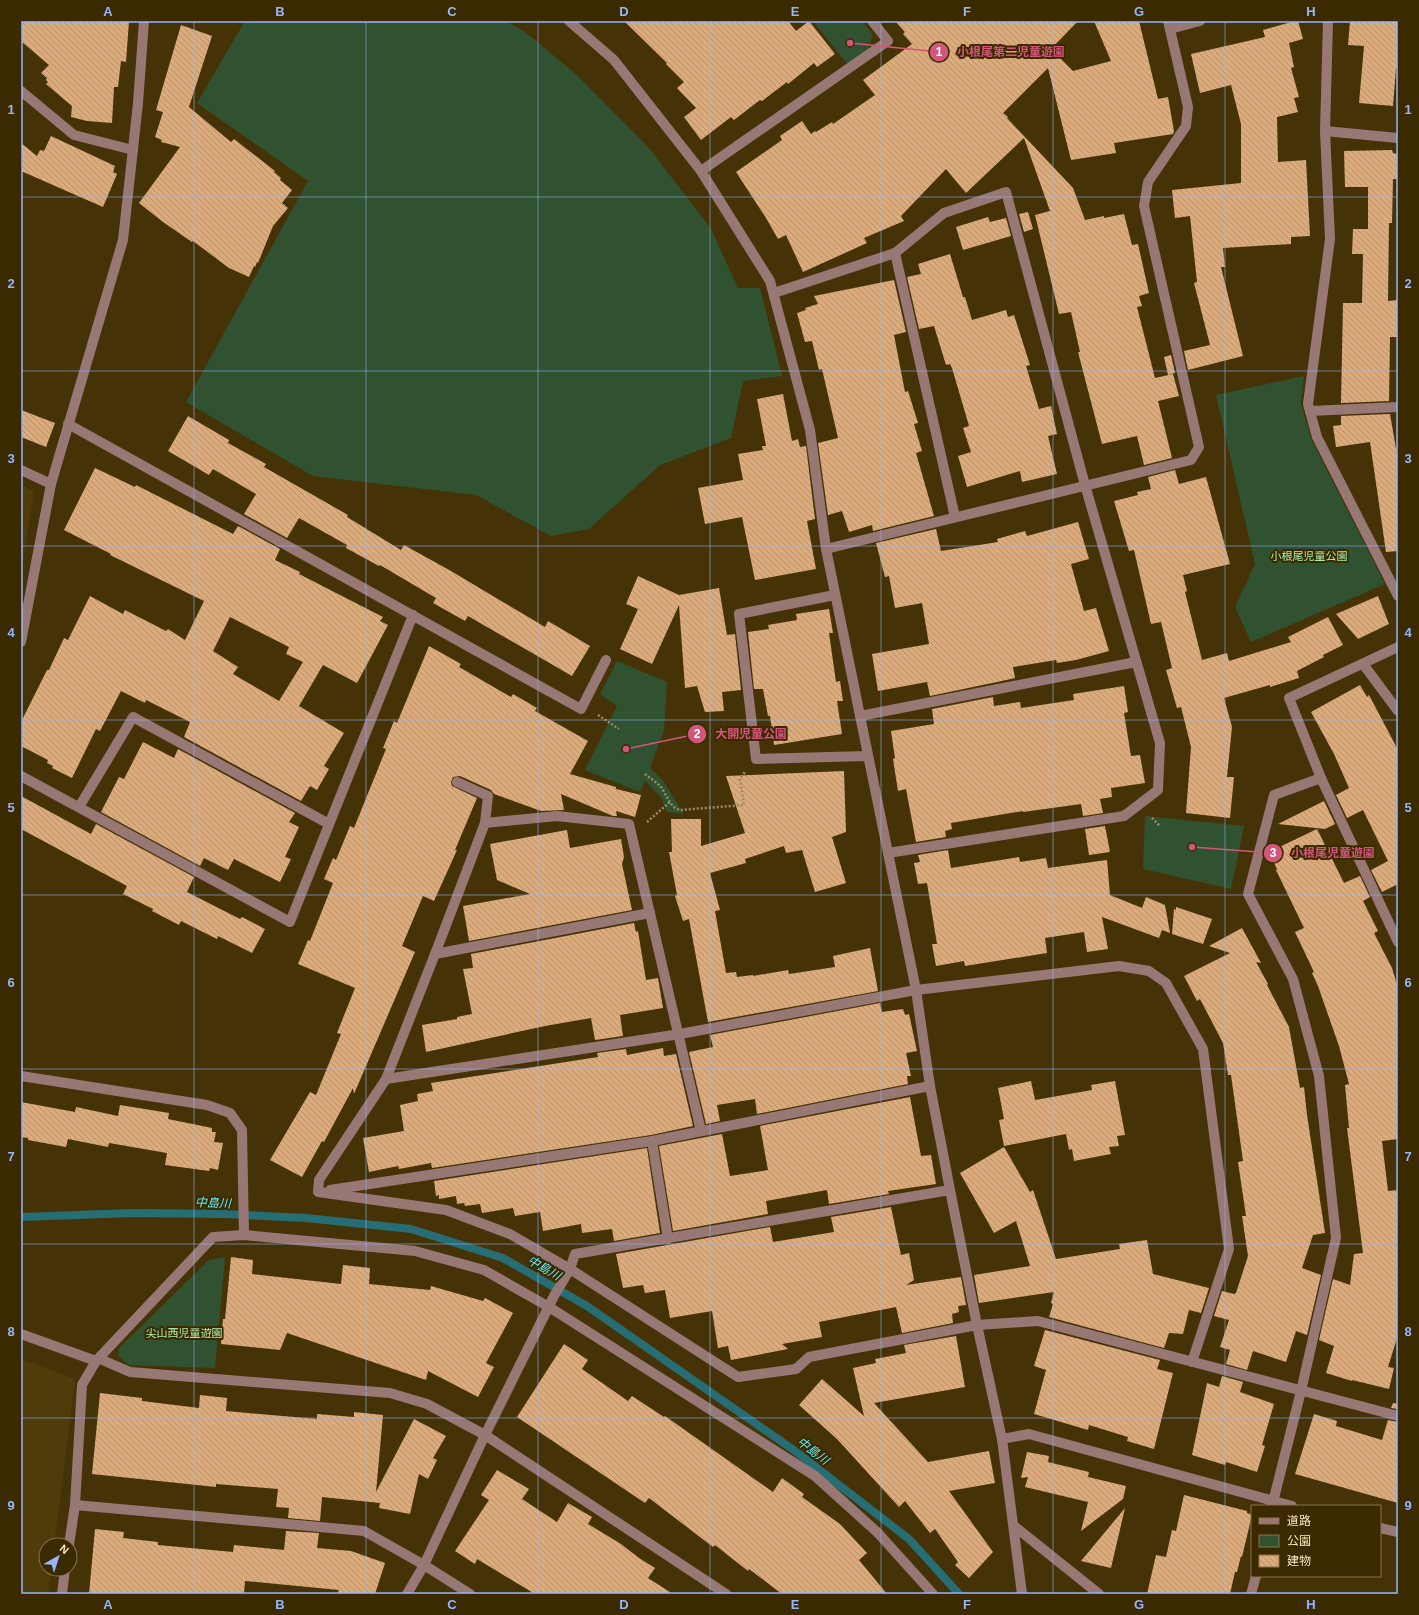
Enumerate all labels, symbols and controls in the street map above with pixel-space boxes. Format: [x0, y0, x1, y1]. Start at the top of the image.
text: A [103, 4, 113, 19]
text: B [275, 4, 285, 19]
text: C [447, 4, 457, 19]
text: D [619, 4, 629, 19]
text: E [791, 4, 800, 19]
text: F [963, 4, 971, 19]
text: G [1134, 4, 1144, 19]
text: H [1306, 4, 1316, 19]
callout: 小根尾第二児童遊園 [929, 40, 1073, 64]
text: 1 [936, 45, 943, 59]
text: 小根尾第二児童遊園 [957, 45, 1065, 59]
text: 1 [7, 102, 15, 117]
text: 1 [1404, 102, 1412, 117]
text: 2 [7, 276, 15, 291]
text: 2 [1404, 276, 1412, 291]
text: 3 [7, 451, 15, 466]
text: 3 [1404, 451, 1412, 466]
park label: 小根尾児童公園 [1271, 550, 1348, 562]
text: 4 [7, 625, 15, 640]
text: 4 [1404, 625, 1412, 640]
callout: 大開児童公園 [687, 722, 795, 746]
text: 2 [694, 727, 701, 741]
text: 大開児童公園 [715, 727, 787, 741]
text: 5 [7, 800, 15, 815]
text: 5 [1404, 800, 1412, 815]
callout: 小根尾児童遊園 [1263, 841, 1383, 865]
text: 3 [1270, 846, 1277, 860]
text: 小根尾児童遊園 [1291, 846, 1375, 860]
text: 6 [7, 975, 15, 990]
text: 6 [1404, 975, 1412, 990]
text: 7 [7, 1149, 15, 1164]
text: 7 [1404, 1149, 1412, 1164]
water label: 中島川 [195, 1195, 233, 1211]
water label: 中島川 [525, 1253, 565, 1284]
text: 8 [7, 1324, 15, 1339]
text: 8 [1404, 1324, 1412, 1339]
park label: 尖山西児童遊園 [146, 1327, 223, 1339]
water label: 中島川 [794, 1435, 833, 1469]
text: 9 [7, 1498, 15, 1513]
text: 9 [1404, 1498, 1412, 1513]
legend [1251, 1505, 1381, 1577]
text: 道路 [1287, 1514, 1311, 1528]
text: 公園 [1287, 1534, 1311, 1548]
north arrow [38, 1537, 78, 1577]
text: N [57, 1542, 71, 1556]
text: 建物 [1287, 1554, 1311, 1568]
text: A [103, 1597, 113, 1612]
text: B [275, 1597, 285, 1612]
text: C [447, 1597, 457, 1612]
text: D [619, 1597, 629, 1612]
text: E [791, 1597, 800, 1612]
text: F [963, 1597, 971, 1612]
text: G [1134, 1597, 1144, 1612]
text: H [1306, 1597, 1316, 1612]

